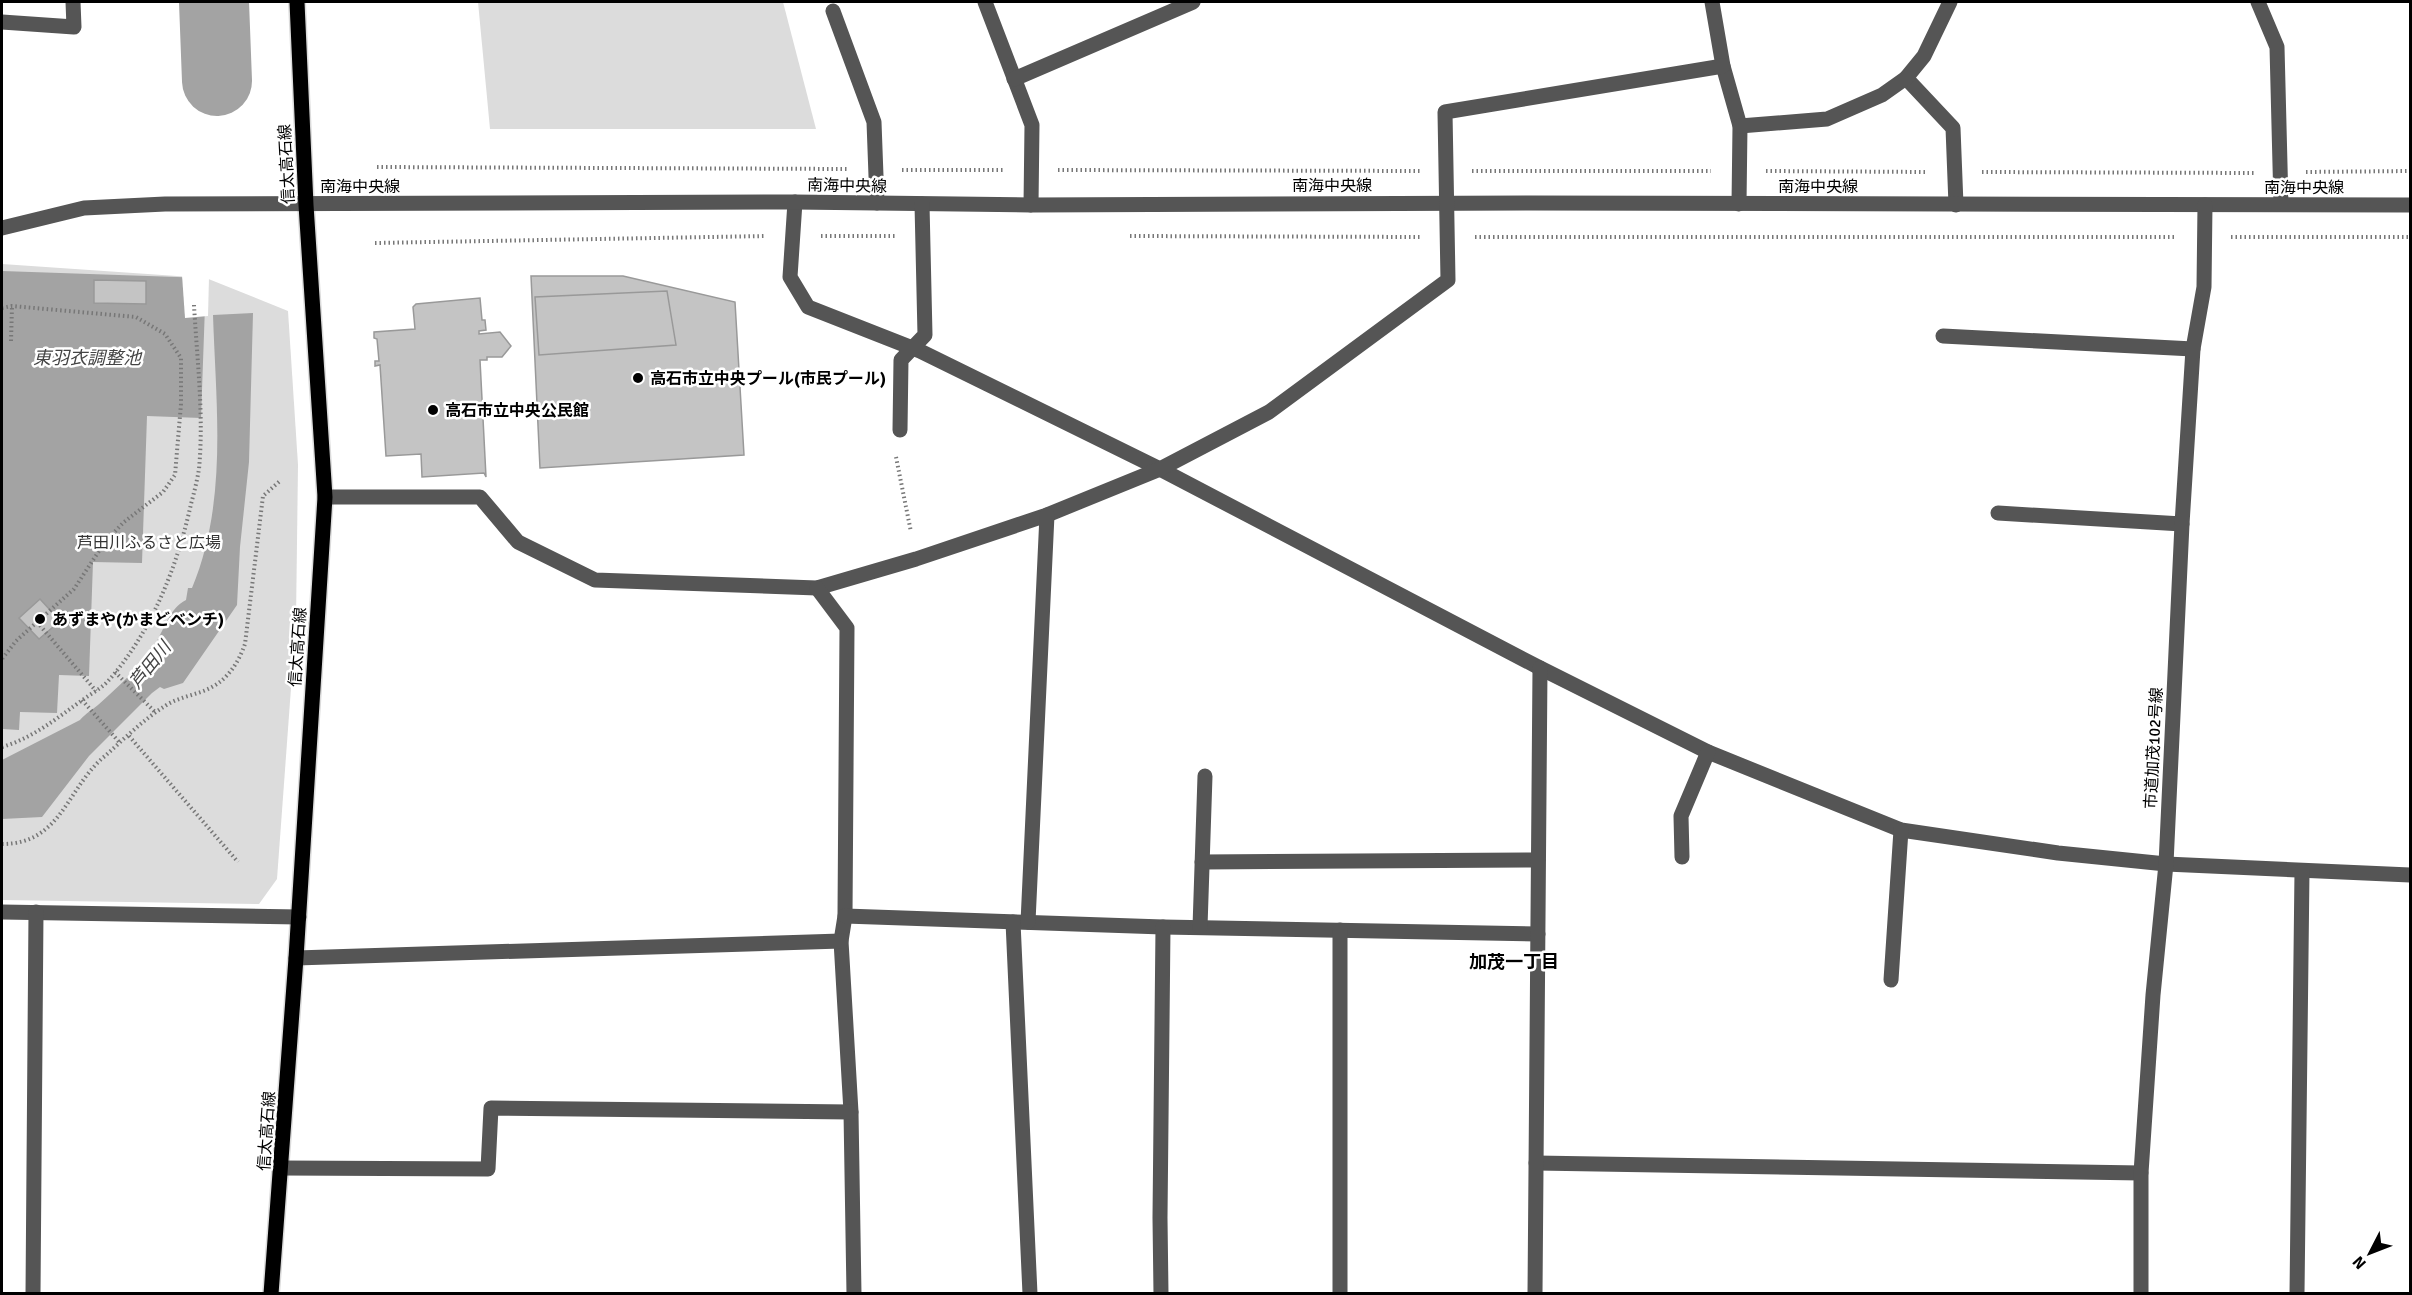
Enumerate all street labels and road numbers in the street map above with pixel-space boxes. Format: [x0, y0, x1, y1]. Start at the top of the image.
street label: 信太高石線 [275, 123, 299, 204]
street label: 南海中央線 [807, 175, 887, 197]
street label: 南海中央線 [1292, 176, 1372, 196]
street label: 南海中央線 [320, 177, 400, 197]
street label: 南海中央線 [1778, 177, 1858, 197]
street label: 南海中央線 [2264, 178, 2344, 198]
street label: 信太高石線 [285, 606, 311, 688]
street label: 市道加茂102号線 [2141, 687, 2167, 809]
street label: 信太高石線 [254, 1090, 280, 1172]

